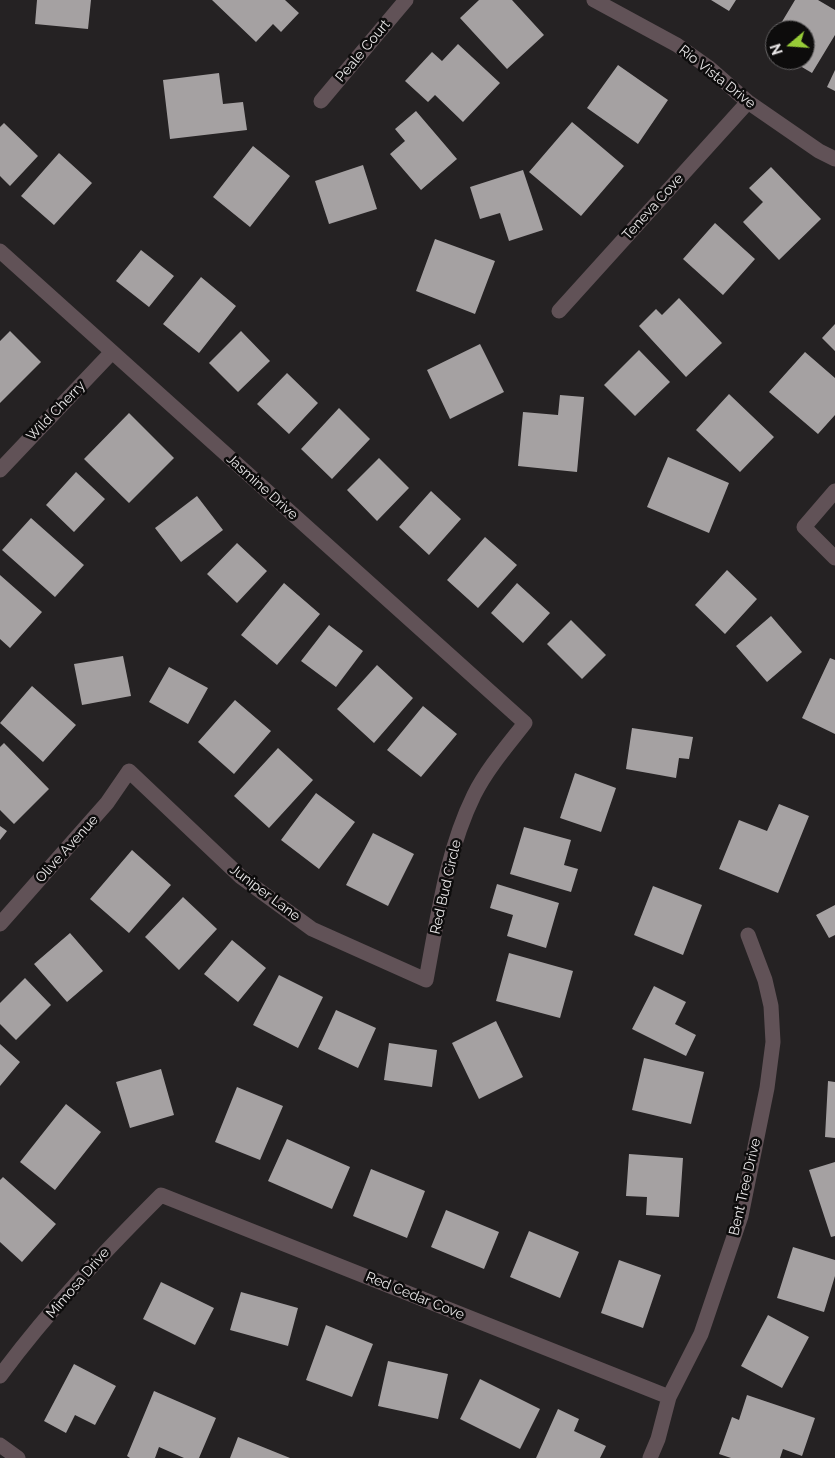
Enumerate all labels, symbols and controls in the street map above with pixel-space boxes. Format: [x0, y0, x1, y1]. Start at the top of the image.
street label: Peale Court [332, 17, 394, 85]
north arrow [765, 20, 815, 70]
street label: Rio Vista Drive [675, 42, 759, 112]
text: N [767, 42, 786, 57]
street label: Teneva Cove [619, 171, 687, 243]
street label: Wild Cherry [23, 377, 89, 445]
street label: Jasmine Drive [223, 451, 301, 523]
street label: Olive Avenue [32, 812, 102, 886]
street label: Red Bud Circle [427, 838, 465, 936]
street label: Juniper Lane [227, 861, 303, 925]
street label: Bent Tree Drive [726, 1137, 764, 1237]
street label: Mimosa Drive [43, 1244, 113, 1322]
street label: Red Cedar Cove [363, 1269, 467, 1323]

